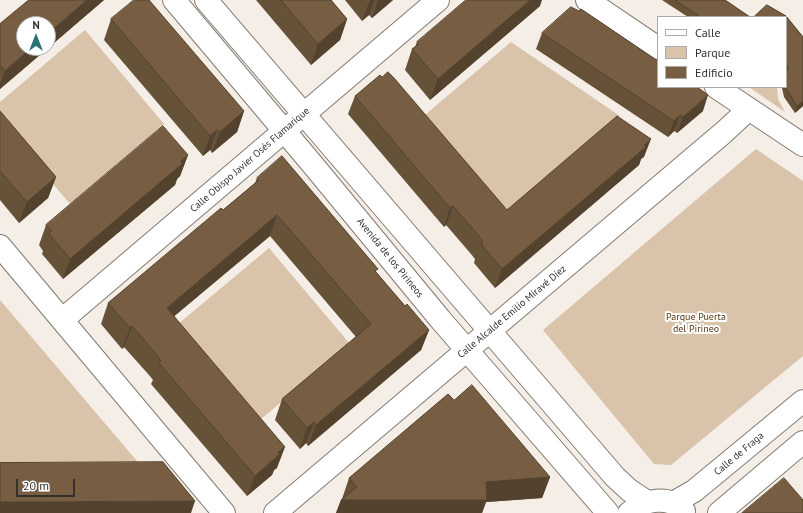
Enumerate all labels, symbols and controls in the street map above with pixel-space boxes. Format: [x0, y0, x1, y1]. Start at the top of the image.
north arrow [16, 16, 56, 56]
legend [657, 16, 787, 88]
text: N [32, 18, 40, 32]
text: Calle [695, 25, 721, 40]
text: Parque [695, 45, 730, 60]
text: Edificio [695, 65, 733, 80]
street label: Calle Obispo Javier Osés Flamarique [188, 105, 312, 215]
street label: Avenida de los Pirineos [354, 216, 426, 300]
street label: Calle Alcalde Emilio Miravé Díez [455, 263, 569, 361]
park label: Parque Puerta del Pirineo [666, 311, 726, 334]
street label: Calle de Fraga [712, 430, 766, 478]
scale bar [18, 471, 77, 497]
text: 20 m [23, 478, 49, 493]

